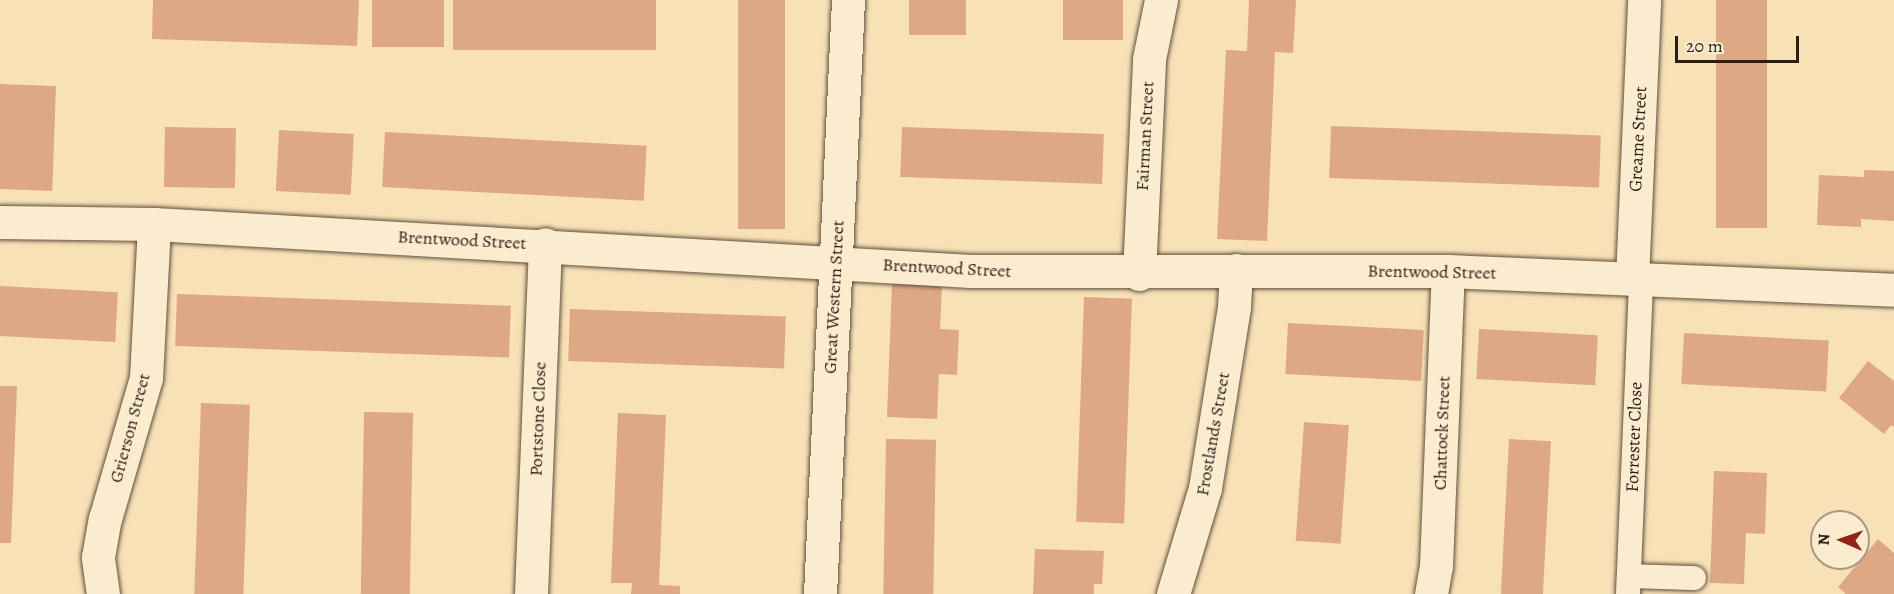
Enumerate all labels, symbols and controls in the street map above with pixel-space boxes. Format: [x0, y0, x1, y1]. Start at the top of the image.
scale bar [1678, 24, 1802, 62]
text: 20 m [1686, 34, 1723, 58]
street label: Fairman Street [1131, 81, 1159, 191]
street label: Greame Street [1624, 86, 1652, 192]
street label: Great Western Street [819, 220, 849, 374]
street label: Brentwood Street [397, 226, 527, 254]
street label: Brentwood Street [882, 254, 1012, 282]
street label: Brentwood Street [1367, 260, 1497, 284]
street label: Portstone Close [525, 361, 551, 477]
street label: Grierson Street [105, 371, 155, 485]
street label: Frostlands Street [1192, 371, 1234, 497]
street label: Chattock Street [1429, 375, 1455, 491]
street label: Forrester Close [1621, 381, 1647, 493]
north arrow [1810, 510, 1870, 570]
text: N [1813, 533, 1835, 546]

